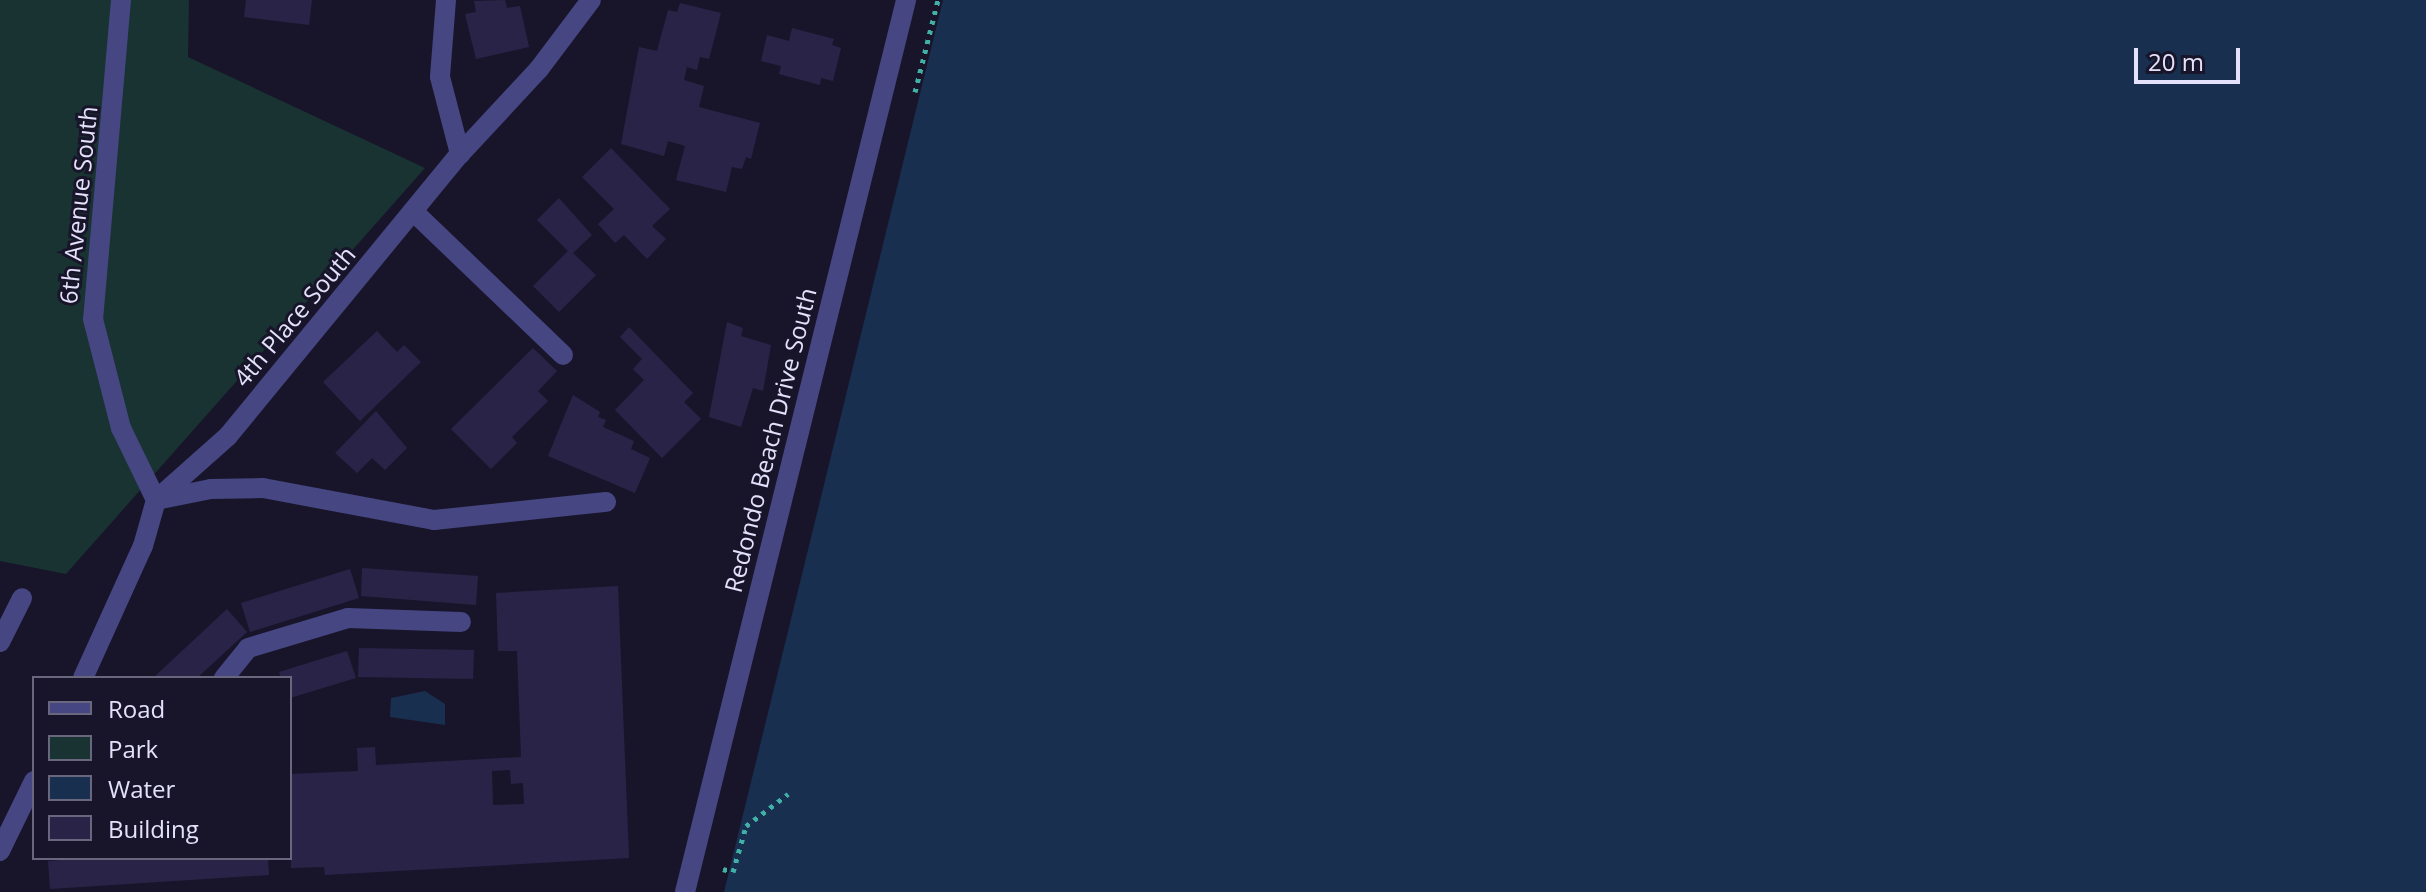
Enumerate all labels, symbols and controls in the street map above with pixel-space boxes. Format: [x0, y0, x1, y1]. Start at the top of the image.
scale bar [2138, 32, 2244, 82]
text: 20 m [2148, 45, 2204, 78]
street label: 6th Avenue South [53, 105, 103, 305]
street label: 4th Place South [227, 240, 361, 392]
street label: Redondo Beach Drive South [718, 285, 822, 595]
legend [32, 676, 292, 860]
text: Road [108, 692, 165, 725]
text: Park [108, 732, 158, 765]
text: Water [108, 772, 175, 805]
text: Building [108, 812, 199, 845]

